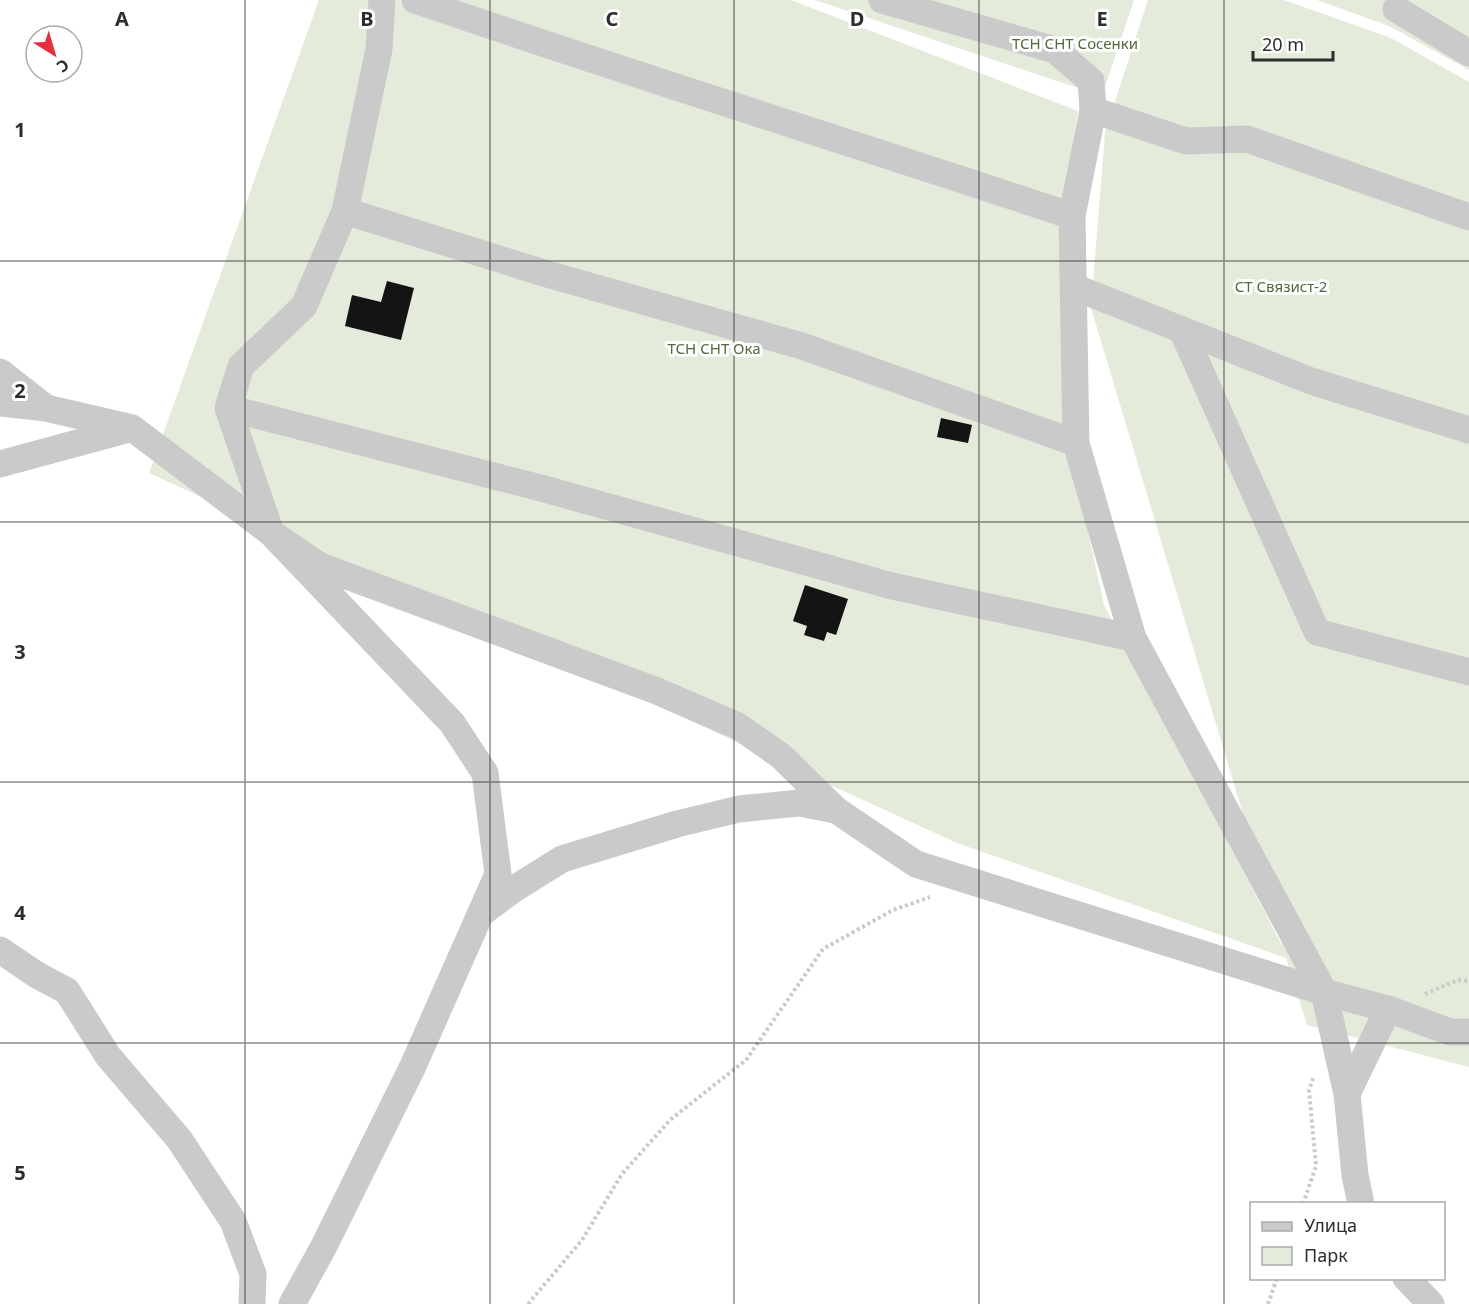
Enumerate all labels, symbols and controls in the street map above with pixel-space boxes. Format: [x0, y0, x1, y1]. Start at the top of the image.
text: A [115, 5, 129, 32]
text: B [360, 5, 374, 32]
text: C [606, 5, 619, 32]
text: D [850, 5, 864, 32]
text: E [1096, 5, 1108, 32]
north arrow [24, 24, 84, 84]
scale bar [1253, 24, 1332, 62]
text: 20 m [1262, 32, 1304, 56]
park label: ТСН СНТ Сосенки [1012, 33, 1138, 53]
text: С [52, 54, 74, 78]
text: 1 [14, 116, 26, 143]
park label: СТ Связист-2 [1235, 276, 1327, 296]
park label: ТСН СНТ Ока [667, 338, 761, 358]
text: 2 [14, 377, 26, 404]
text: 3 [14, 638, 26, 665]
text: 4 [14, 899, 26, 926]
text: 5 [14, 1159, 26, 1186]
legend [1250, 1202, 1445, 1280]
text: Улица [1304, 1213, 1357, 1237]
text: Парк [1304, 1243, 1348, 1267]

